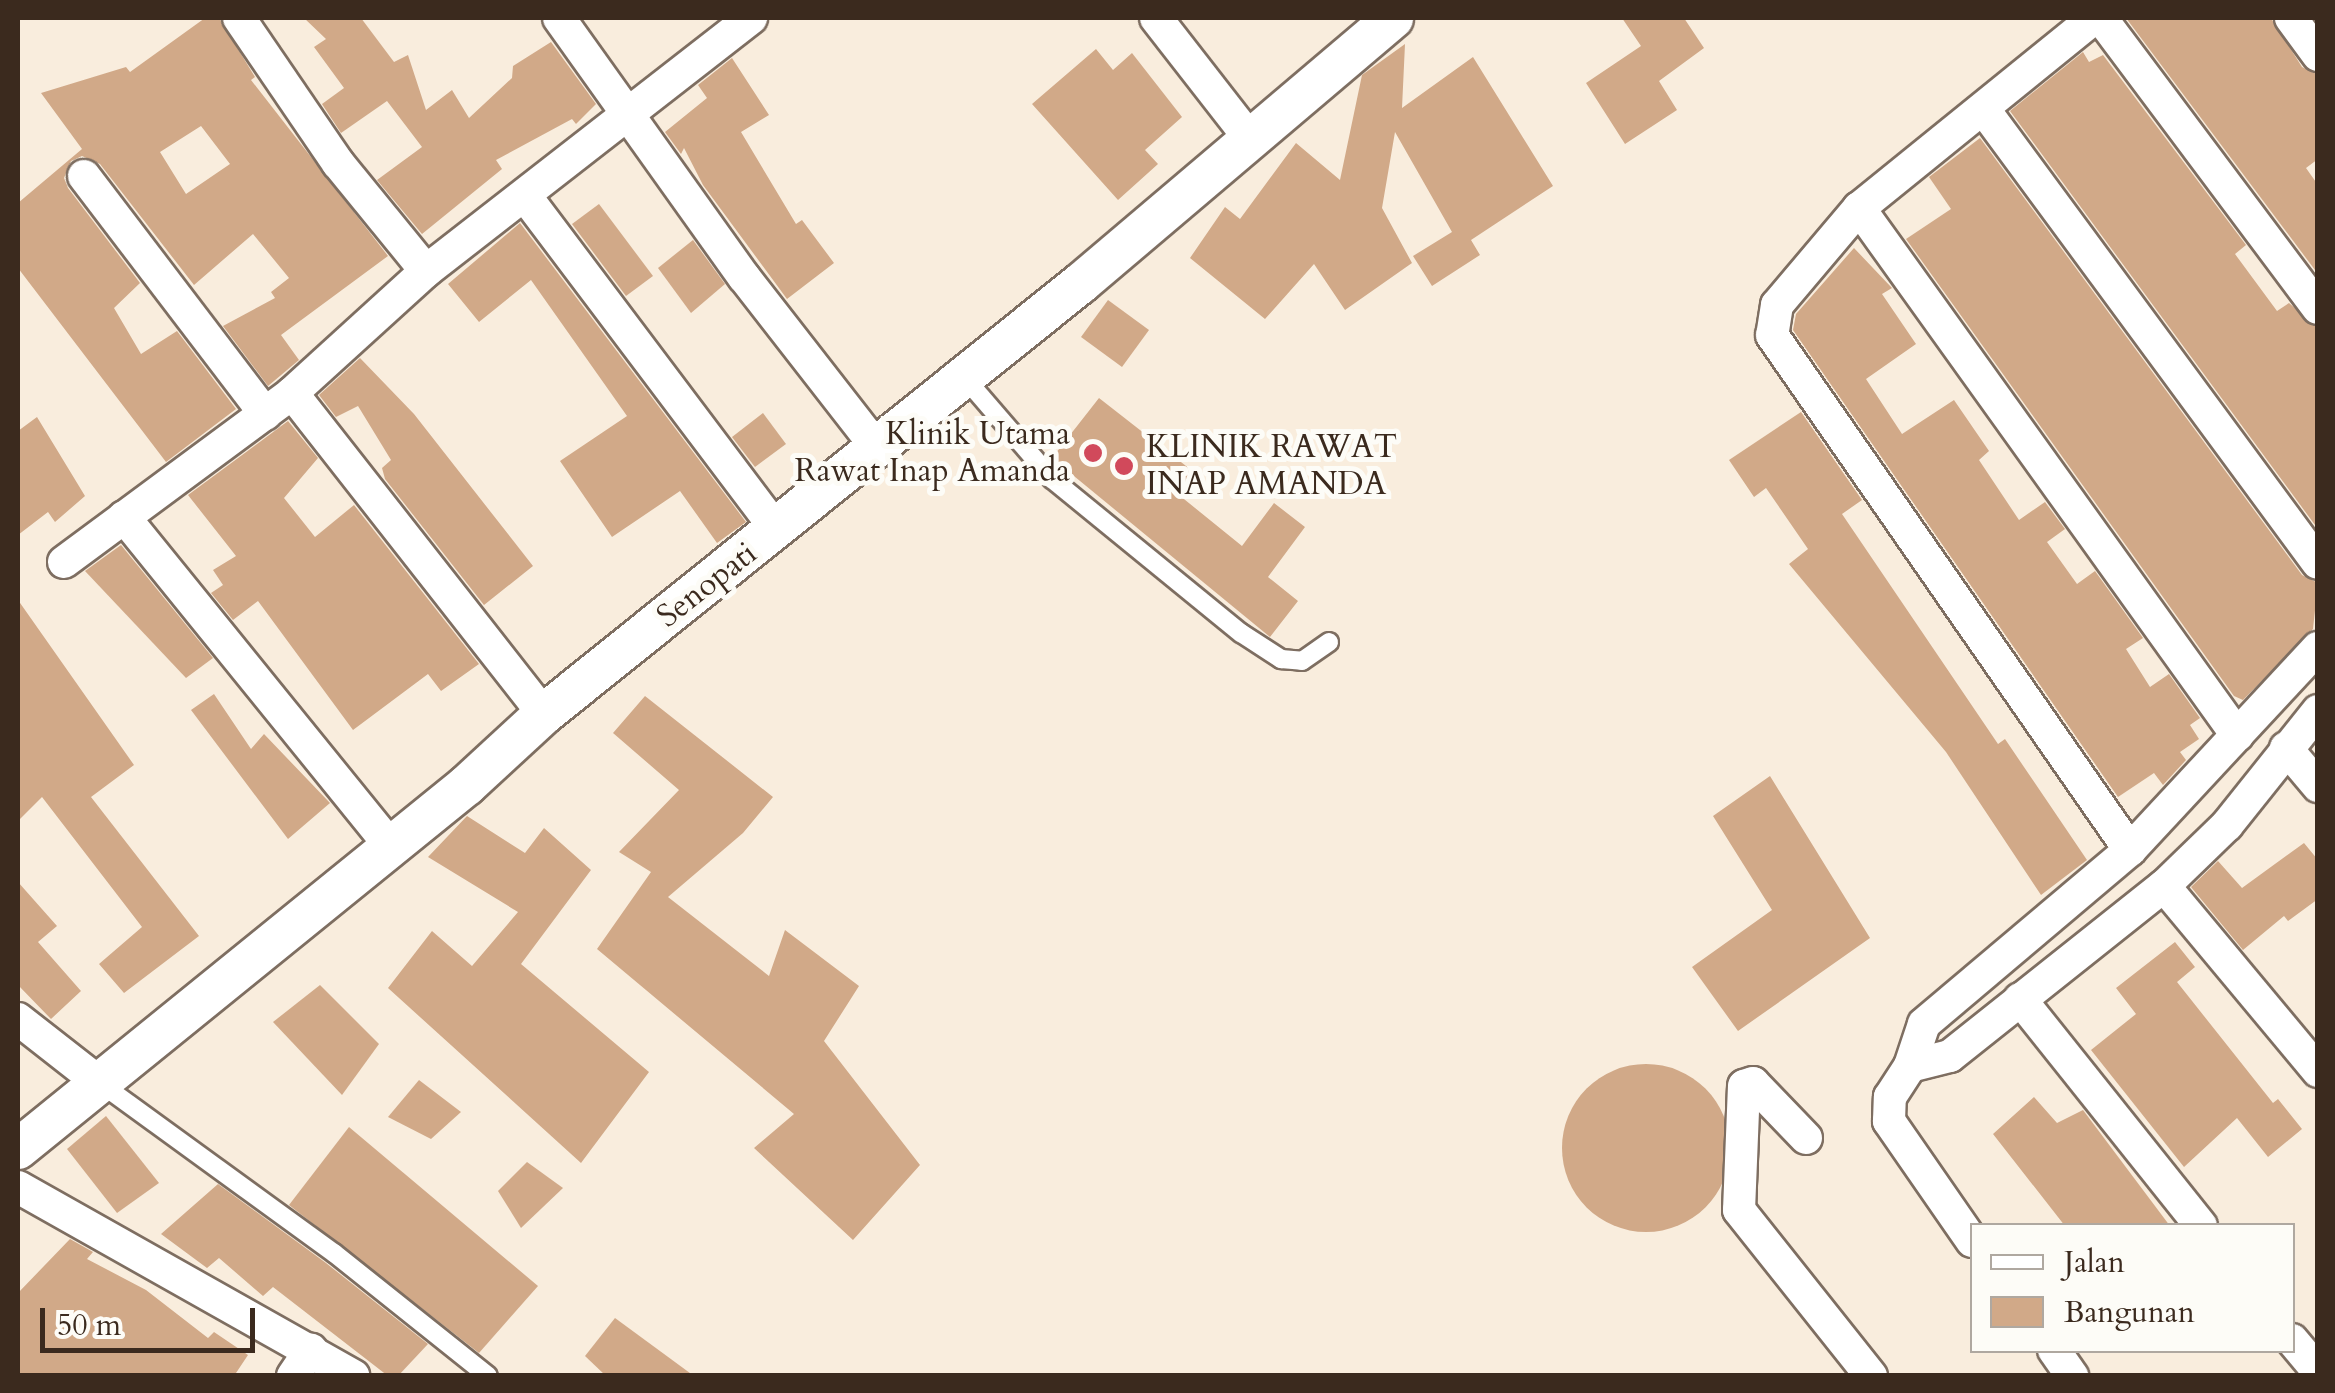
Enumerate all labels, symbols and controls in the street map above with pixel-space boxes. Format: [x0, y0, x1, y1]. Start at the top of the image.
place label: Klinik Utama Rawat Inap Amanda [795, 416, 1070, 491]
place label: KLINIK RAWAT INAP AMANDA [1146, 429, 1397, 504]
marker: Klinik Utama Rawat Inap Amanda [1080, 440, 1106, 466]
marker: KLINIK RAWAT INAP AMANDA [1111, 453, 1137, 479]
street label: Senopati [649, 534, 765, 636]
legend [1970, 1223, 2295, 1353]
text: Jalan [2064, 1242, 2125, 1283]
scale bar [45, 1288, 260, 1350]
text: Bangunan [2064, 1292, 2195, 1333]
text: 50 m [57, 1305, 121, 1346]

